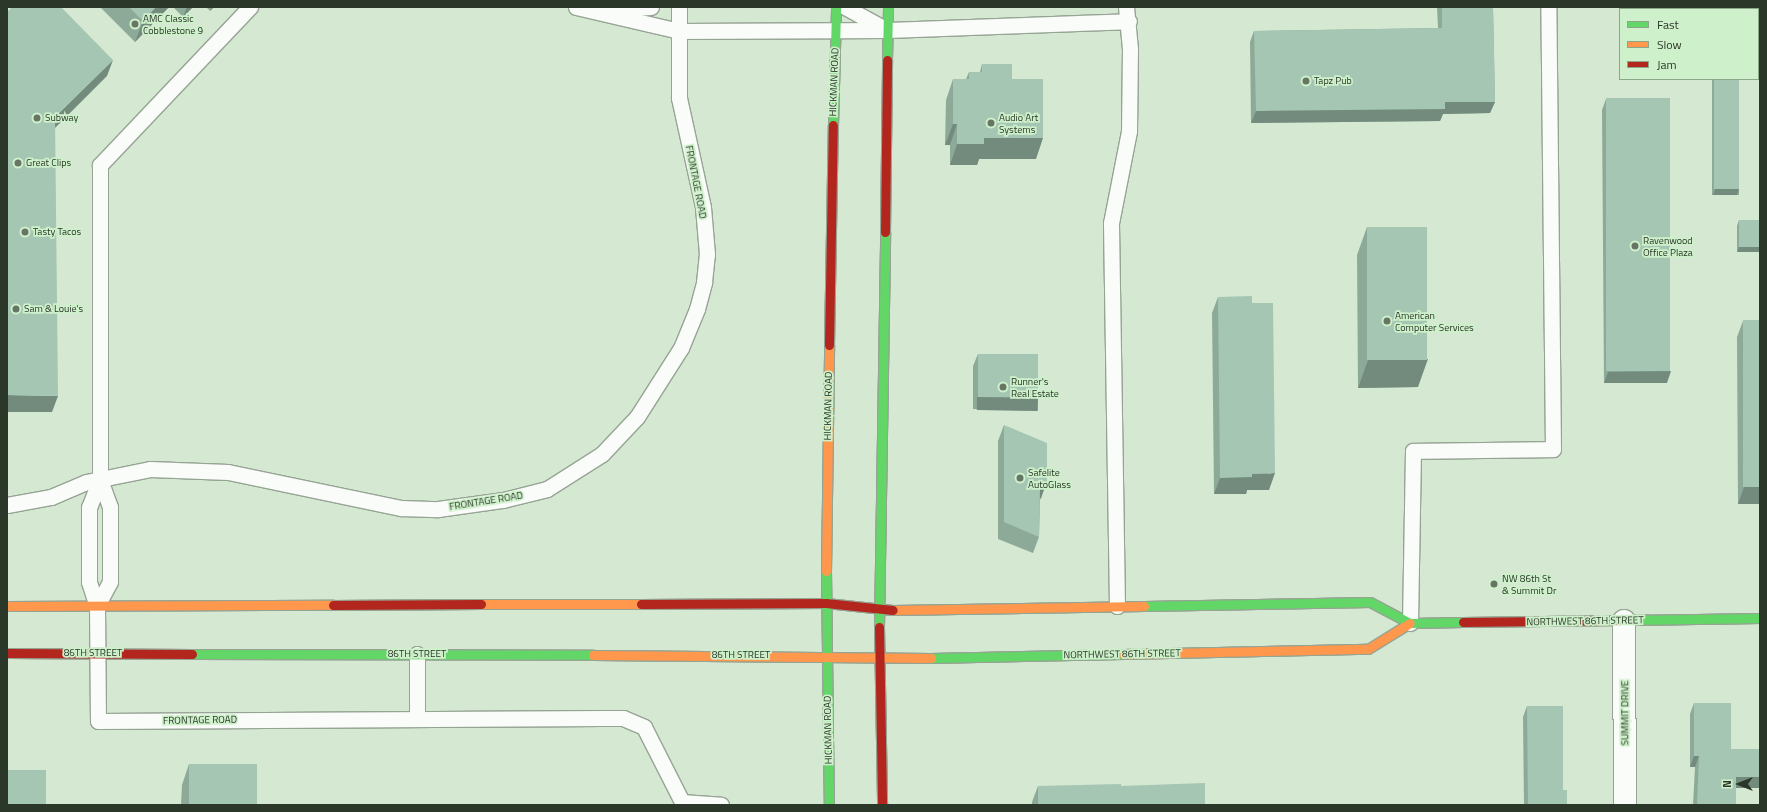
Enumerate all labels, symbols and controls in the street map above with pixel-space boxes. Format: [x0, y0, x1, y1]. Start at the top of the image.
legend [1619, 8, 1759, 80]
place label: AMC Classic Cobblestone 9 [143, 12, 203, 36]
text: Fast [1657, 15, 1679, 34]
marker: AMC Classic Cobblestone 9 [130, 19, 140, 29]
text: Slow [1657, 35, 1682, 54]
street label: HICKMAN ROAD [827, 47, 841, 117]
text: Jam [1657, 55, 1677, 74]
place label: Tapz Pub [1314, 75, 1352, 87]
marker: Tapz Pub [1301, 76, 1311, 86]
place label: Audio Art Systems [999, 111, 1038, 134]
place label: Subway [45, 112, 78, 124]
marker: Subway [32, 113, 42, 123]
marker: Audio Art Systems [986, 118, 996, 128]
street label: FRONTAGE ROAD [683, 144, 709, 220]
place label: Great Clips [26, 157, 71, 169]
marker: Great Clips [13, 158, 23, 168]
place label: Tasty Tacos [33, 226, 81, 238]
marker: Tasty Tacos [20, 227, 30, 237]
place label: Ravenwood Office Plaza [1643, 234, 1693, 258]
marker: Ravenwood Office Plaza [1630, 241, 1640, 251]
place label: Sam & Louie's [24, 303, 83, 315]
marker: Sam & Louie's [11, 304, 21, 314]
place label: American Computer Services [1395, 309, 1474, 332]
marker: American Computer Services [1382, 316, 1392, 326]
street label: HICKMAN ROAD [821, 372, 835, 440]
place label: Runner's Real Estate [1011, 375, 1059, 398]
marker: Runner's Real Estate [998, 382, 1008, 392]
place label: Safelite AutoGlass [1028, 466, 1071, 490]
marker: Safelite AutoGlass [1015, 473, 1025, 483]
street label: FRONTAGE ROAD [448, 489, 524, 513]
place label: NW 86th St & Summit Dr [1502, 572, 1556, 596]
marker: NW 86th St & Summit Dr [1489, 579, 1499, 589]
street label: NORTHWEST 86TH STREET [1526, 614, 1644, 628]
street label: 86TH STREET [64, 647, 122, 659]
street label: NORTHWEST 86TH STREET [1063, 647, 1181, 661]
street label: 86TH STREET [388, 648, 446, 660]
street label: 86TH STREET [712, 649, 770, 661]
street label: SUMMIT DRIVE [1619, 681, 1631, 745]
street label: HICKMAN ROAD [821, 696, 835, 764]
street label: FRONTAGE ROAD [163, 713, 237, 727]
north arrow [1719, 764, 1759, 804]
text: N [1719, 780, 1735, 788]

